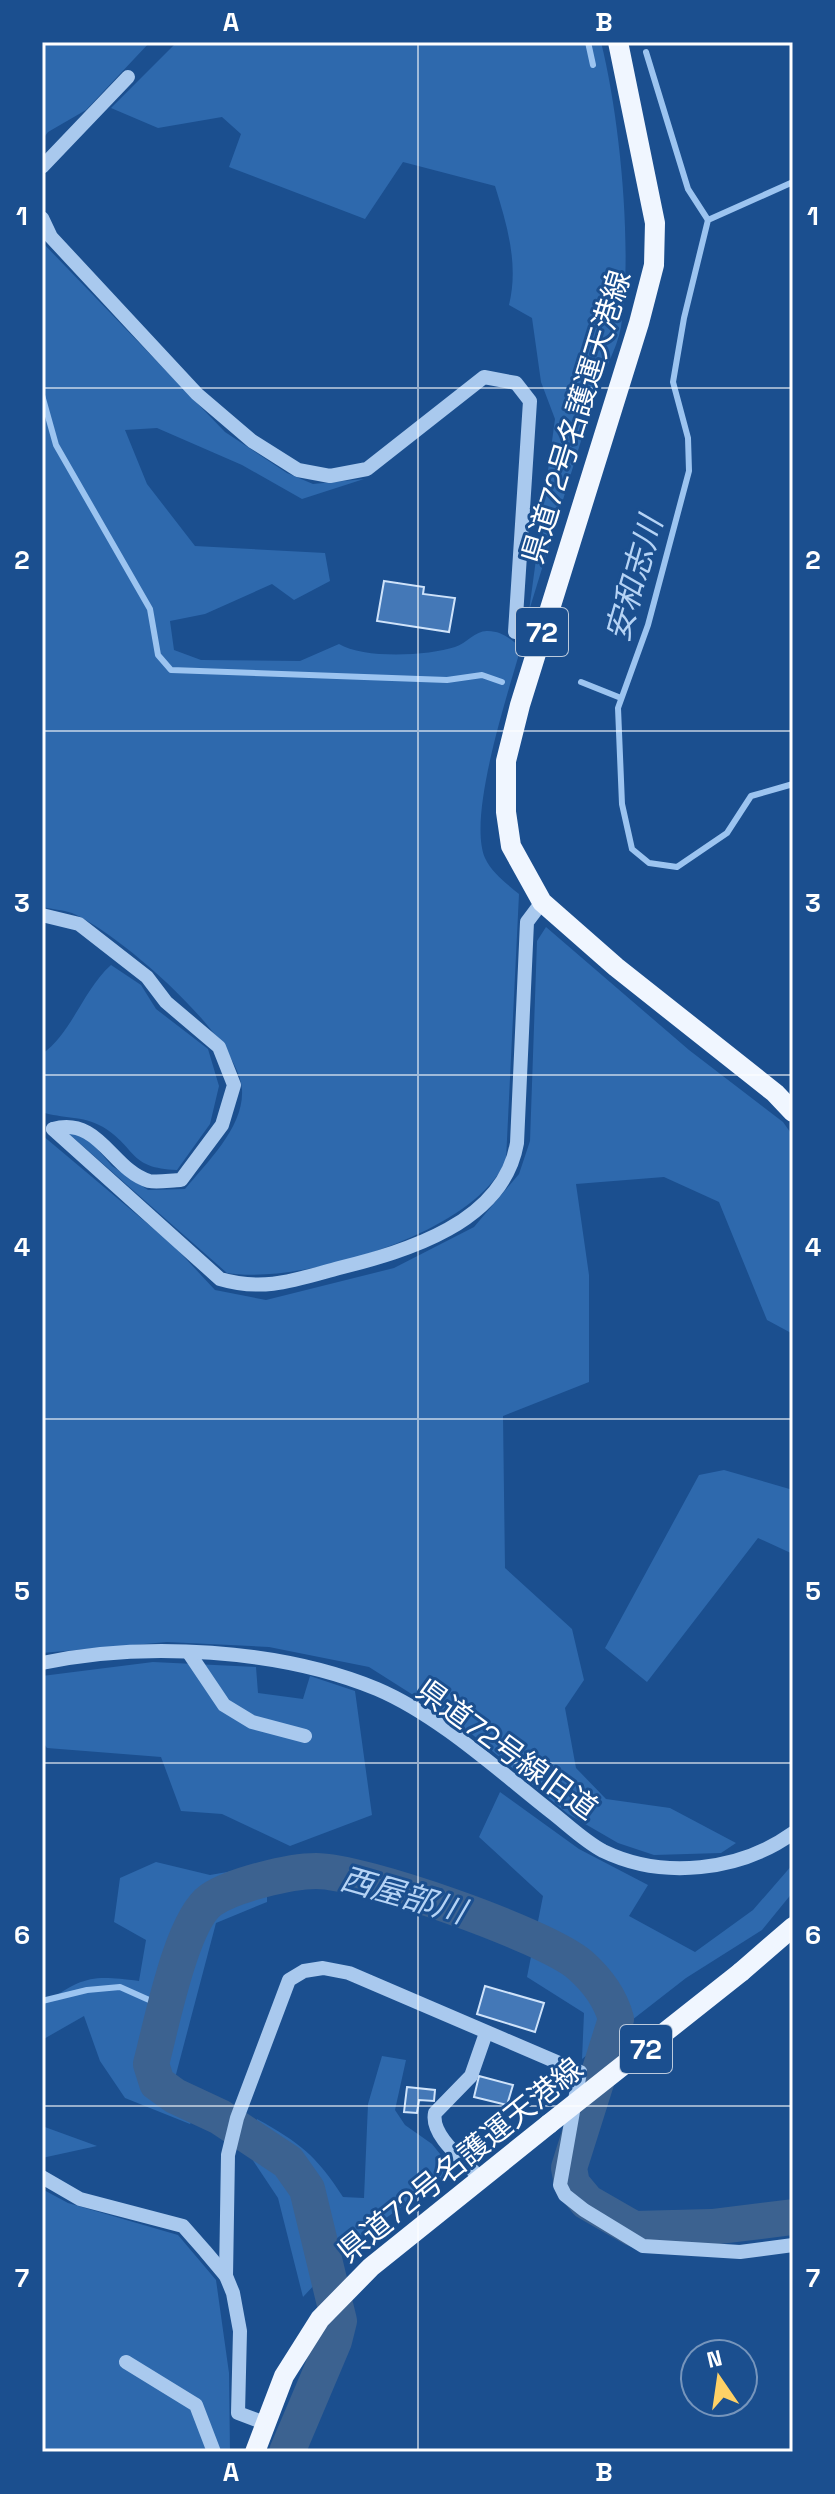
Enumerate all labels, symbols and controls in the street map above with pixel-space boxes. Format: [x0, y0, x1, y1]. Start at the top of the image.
text: A [223, 5, 240, 39]
text: B [595, 5, 613, 39]
text: 1 [16, 199, 28, 233]
text: 1 [807, 199, 819, 233]
street label: 県道72号名護運天港線 [513, 266, 639, 568]
water label: 安和志川 [597, 509, 672, 646]
text: 2 [14, 543, 30, 577]
text: 2 [805, 543, 821, 577]
road number: 72 [516, 608, 568, 656]
text: 3 [14, 886, 30, 920]
text: 3 [805, 886, 821, 920]
text: 4 [14, 1230, 30, 1264]
text: 4 [805, 1230, 821, 1264]
text: 5 [14, 1574, 30, 1608]
text: 5 [805, 1574, 821, 1608]
street label: 県道72号線旧道 [409, 1670, 605, 1828]
water label: 西屋部川 [336, 1858, 473, 1933]
text: 6 [14, 1918, 30, 1952]
text: 6 [805, 1918, 821, 1952]
road number: 72 [620, 2025, 672, 2073]
street label: 県道72号名護運天港線 [329, 2049, 591, 2271]
text: 7 [15, 2261, 29, 2295]
text: 7 [806, 2261, 820, 2295]
north arrow [679, 2338, 759, 2418]
text: N [704, 2343, 725, 2374]
text: A [223, 2455, 240, 2489]
text: B [595, 2455, 613, 2489]

